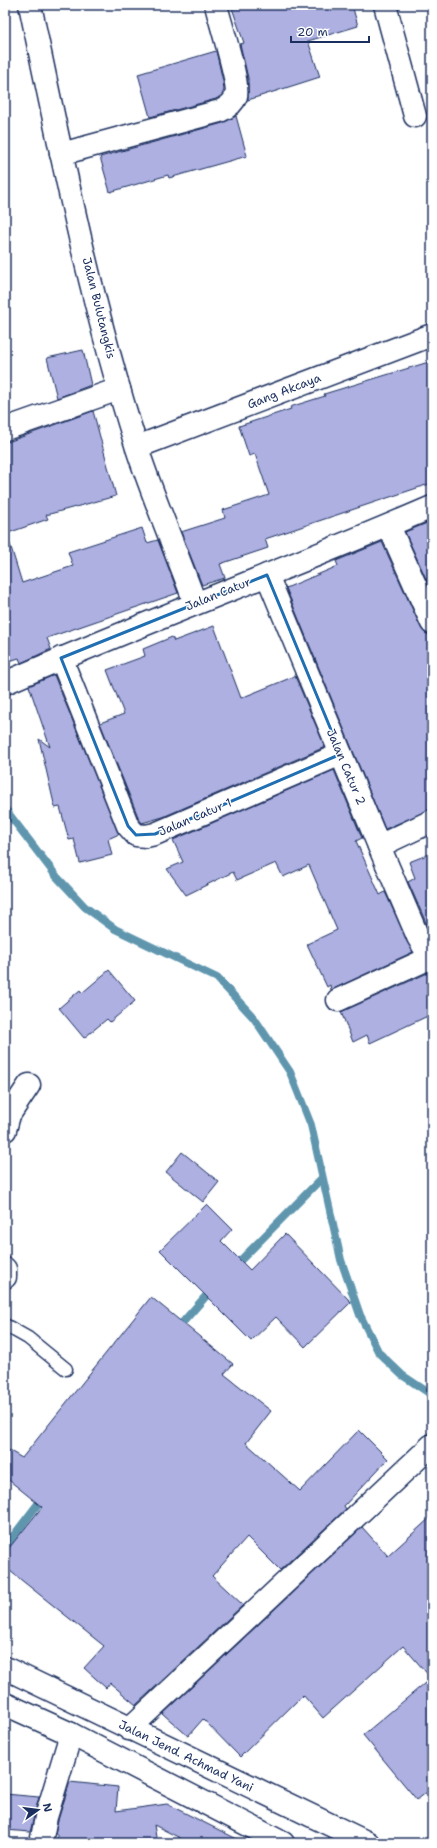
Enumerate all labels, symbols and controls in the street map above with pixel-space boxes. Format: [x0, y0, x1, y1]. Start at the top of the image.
scale bar [291, 18, 369, 44]
text: 20 m [297, 24, 328, 40]
street label: Jalan Bulutangkis [79, 256, 119, 360]
street label: Gang Akcaya [245, 369, 324, 412]
street label: Jalan Catur [183, 574, 253, 614]
street label: Jalan Catur 2 [323, 726, 369, 808]
street label: Jalan Catur 1 [156, 794, 234, 840]
street label: Jalan Jend. Achmad Yani [116, 1716, 256, 1796]
north arrow [18, 1790, 58, 1830]
text: N [39, 1802, 56, 1814]

